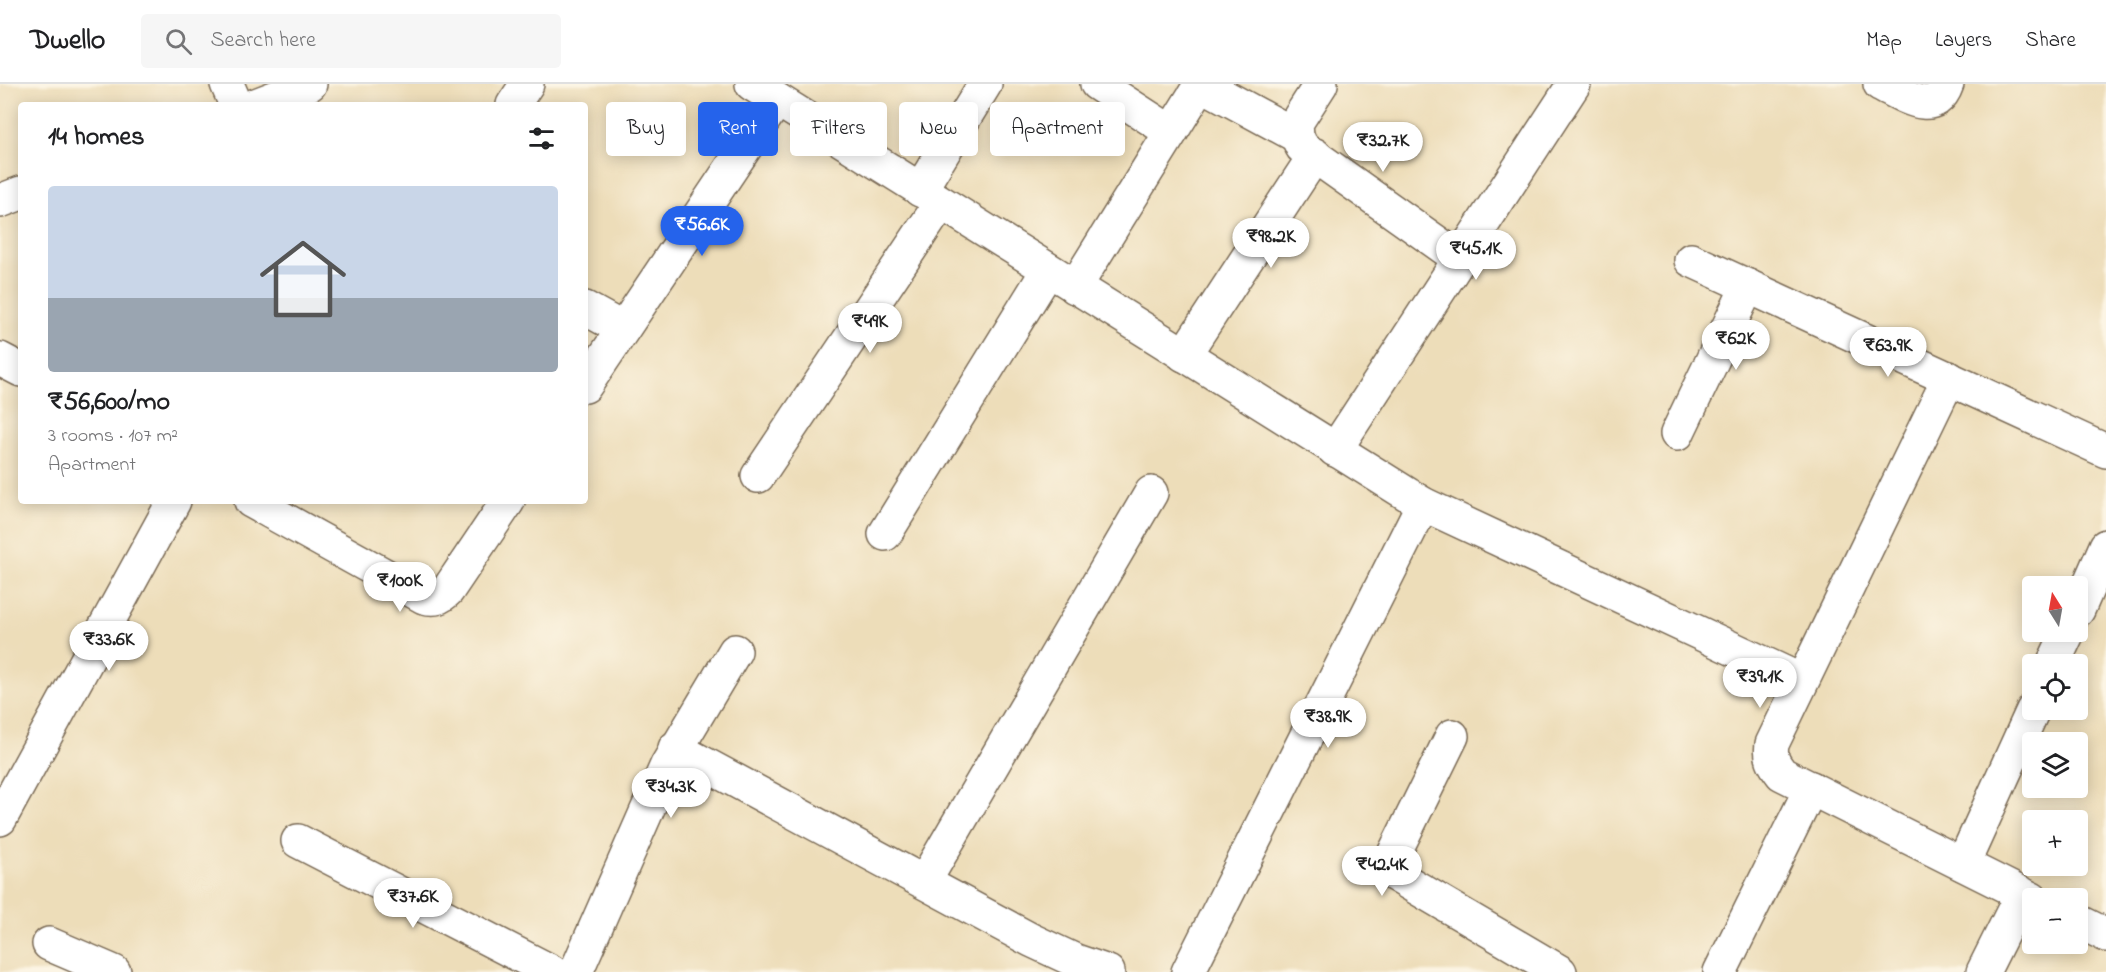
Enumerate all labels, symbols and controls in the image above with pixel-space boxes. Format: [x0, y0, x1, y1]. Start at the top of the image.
search box [141, 14, 561, 68]
text: Dwello [30, 21, 105, 62]
icon: search [162, 25, 195, 58]
text: Search here [210, 25, 316, 57]
text: Map [1866, 26, 1902, 56]
text: Layers [1935, 26, 1992, 56]
text: Share [2025, 26, 2076, 56]
chip: Buy [606, 102, 686, 156]
chip: Rent [698, 102, 778, 156]
chip: Filters [790, 102, 887, 156]
chip: New [899, 102, 978, 156]
chip: Apartment [990, 102, 1125, 156]
text: 14 homes [48, 119, 144, 157]
icon: filters [525, 122, 558, 155]
pin: ₹32.7K [1334, 122, 1432, 173]
text: ₹32.7K [1357, 127, 1409, 156]
pin: ₹56.6K [653, 206, 751, 257]
text: ₹56.6K [675, 211, 729, 240]
pin: ₹98.2K [1222, 218, 1320, 269]
text: ₹98.2K [1246, 223, 1296, 252]
icon: home [249, 225, 357, 333]
pin: ₹45.1K [1427, 230, 1525, 281]
text: ₹45.1K [1450, 235, 1502, 264]
pin: ₹49K [834, 303, 906, 354]
text: ₹49K [852, 308, 888, 337]
pin: ₹62K [1700, 320, 1772, 371]
text: ₹62K [1716, 325, 1756, 354]
pin: ₹63.9K [1839, 327, 1937, 378]
text: ₹63.9K [1864, 332, 1912, 361]
text: ₹56,600/mo [48, 384, 170, 422]
text: 3 rooms · 107 m² [48, 422, 178, 451]
text: Apartment [48, 451, 136, 480]
pin: ₹100K [358, 562, 442, 613]
text: ₹100K [377, 567, 423, 596]
north arrow [2022, 576, 2088, 642]
map controls [2022, 576, 2088, 954]
pin: ₹33.6K [60, 621, 158, 672]
text: ₹33.6K [83, 626, 135, 655]
button: locate [2022, 654, 2088, 720]
pin: ₹39.1K [1711, 658, 1809, 709]
text: ₹39.1K [1737, 663, 1783, 692]
pin: ₹38.9K [1279, 698, 1377, 749]
text: ₹38.9K [1304, 703, 1352, 732]
button: layers [2022, 732, 2088, 798]
pin: ₹34.3K [622, 768, 720, 819]
text: ₹34.3K [646, 773, 696, 802]
button: + [2022, 810, 2088, 876]
pin: ₹42.4K [1333, 846, 1431, 897]
text: ₹42.4K [1356, 851, 1408, 880]
pin: ₹37.6K [364, 878, 462, 929]
text: ₹37.6K [387, 883, 439, 912]
button: − [2022, 888, 2088, 954]

